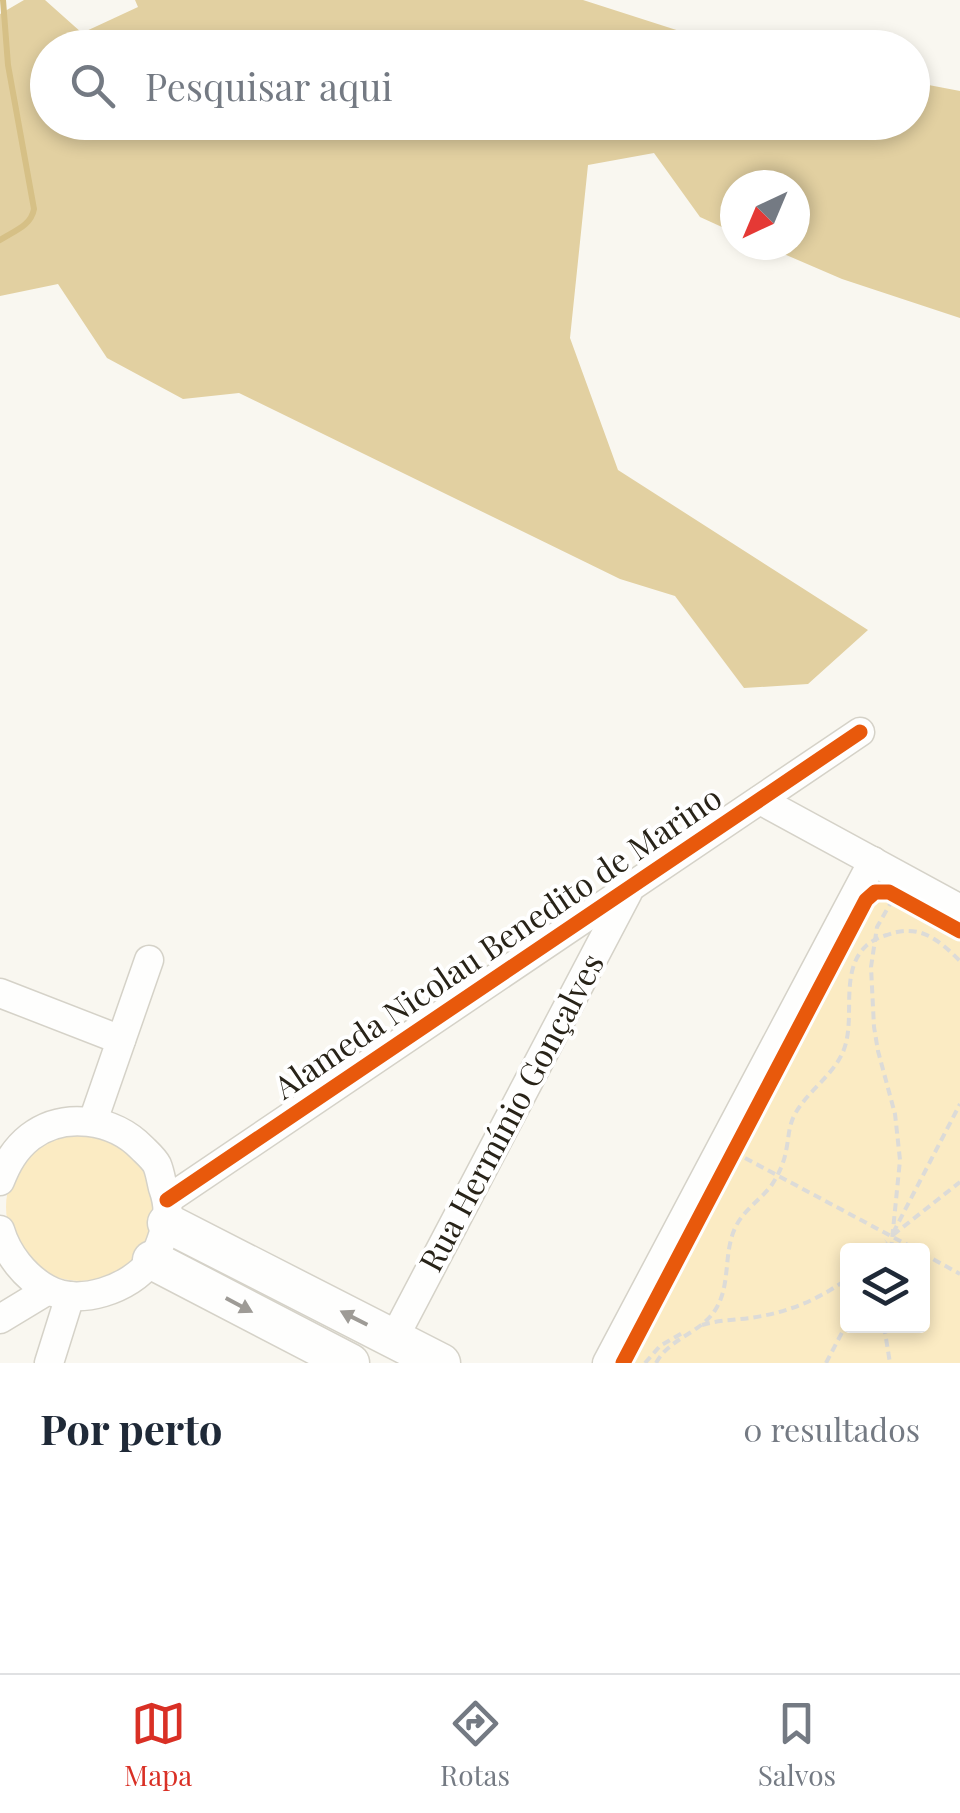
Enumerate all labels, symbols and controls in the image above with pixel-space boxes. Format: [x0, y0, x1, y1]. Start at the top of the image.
search box [30, 30, 930, 140]
icon: search [65, 58, 120, 113]
text: Pesquisar aqui [145, 60, 393, 111]
north arrow [720, 170, 810, 260]
street label: Alameda Nicolau Benedito de Marino [264, 775, 729, 1108]
street label: Rua Hermínio Gonçalves [408, 945, 612, 1278]
map controls [840, 1243, 930, 1333]
button: layers [840, 1243, 930, 1333]
one-way arrow [224, 1296, 253, 1313]
one-way arrow [340, 1310, 369, 1327]
text: Por perto [40, 1400, 223, 1456]
text: 0 resultados [743, 1407, 920, 1450]
tab: Mapa [124, 1696, 192, 1793]
tab: Rotas [440, 1696, 510, 1793]
tab: Salvos [758, 1696, 836, 1793]

